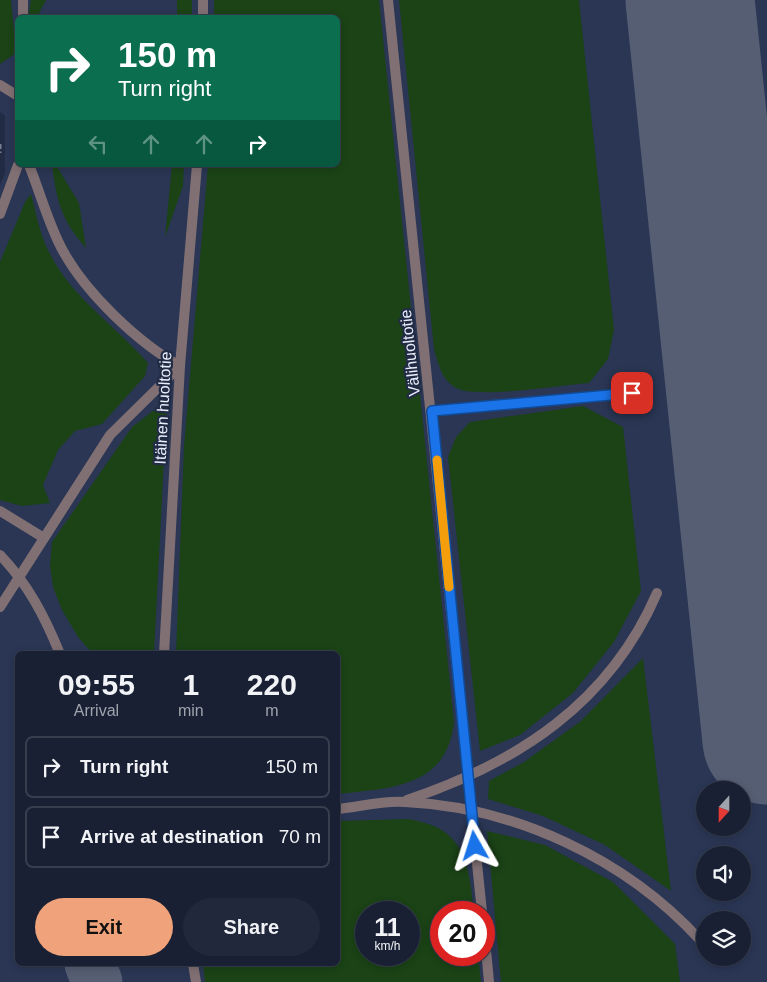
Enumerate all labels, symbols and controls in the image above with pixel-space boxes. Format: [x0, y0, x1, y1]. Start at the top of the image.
icon: right [35, 35, 100, 100]
text: 150 m [118, 35, 217, 74]
text: Turn right [118, 76, 211, 101]
icon: left [84, 130, 112, 158]
icon: ahead [137, 130, 165, 158]
icon: ahead [190, 130, 218, 158]
icon: right [243, 130, 271, 158]
street label: Välihuoltotie [397, 309, 423, 397]
street label: Itäinen huoltotie [152, 351, 174, 465]
pin [611, 372, 653, 414]
icon: arrive [618, 379, 646, 407]
text: 09:55 [58, 668, 135, 701]
text: 1 [182, 668, 199, 701]
text: 220 [247, 668, 297, 701]
text: Arrival [74, 702, 119, 719]
text: min [178, 702, 204, 719]
text: m [265, 702, 278, 719]
icon: right [37, 753, 65, 781]
text: Turn right [80, 756, 168, 777]
text: 150 m [265, 756, 318, 777]
north arrow [696, 781, 751, 836]
map controls [696, 781, 751, 966]
position arrow [448, 819, 500, 871]
icon: arrive [37, 823, 65, 851]
text: Arrive at destination [80, 826, 264, 847]
text: 70 m [279, 826, 321, 847]
button: sound [696, 846, 751, 901]
button: Exit [35, 898, 173, 956]
button: Share [183, 898, 320, 956]
speed limit sign: 20 [430, 901, 495, 966]
button: layers [696, 911, 751, 966]
text: 11 [374, 913, 401, 941]
text: km/h [374, 939, 401, 953]

